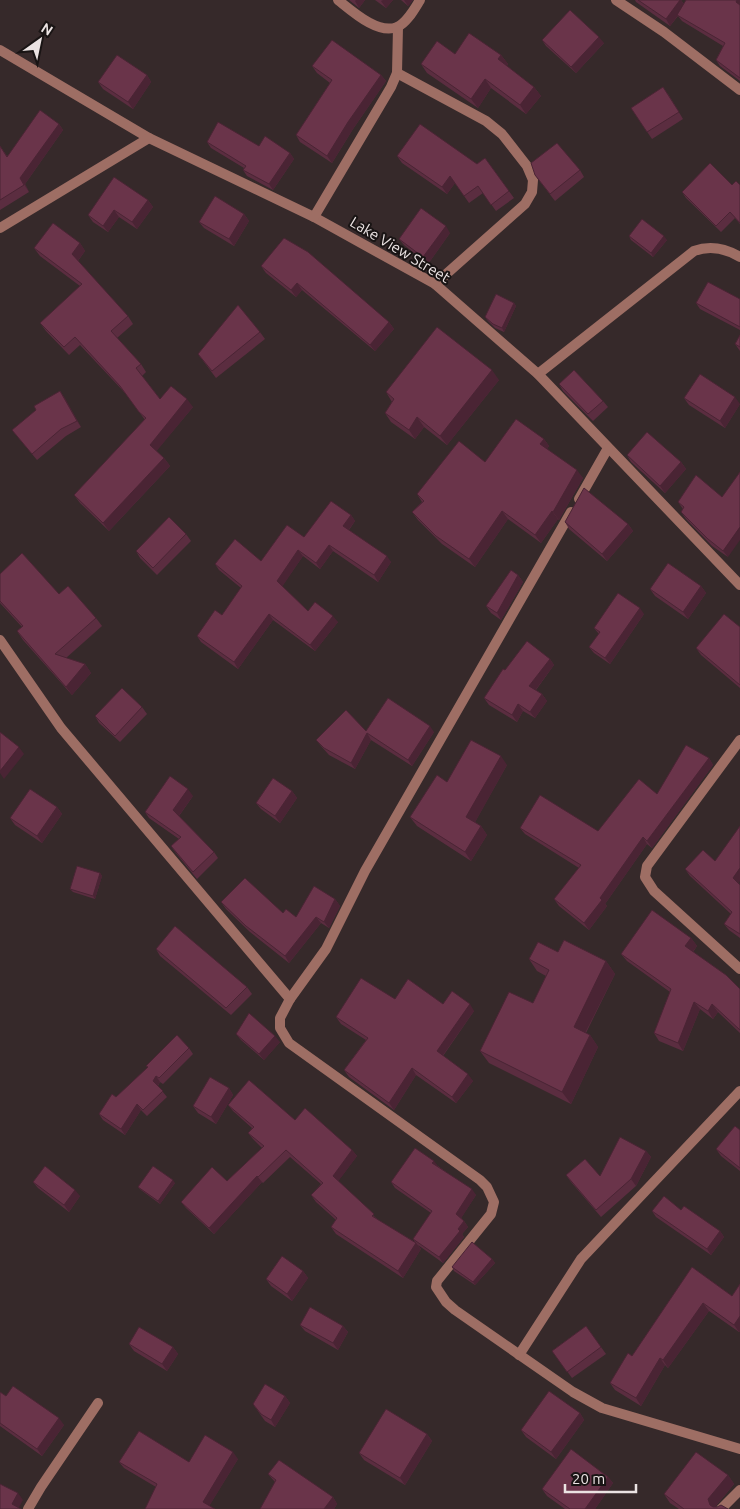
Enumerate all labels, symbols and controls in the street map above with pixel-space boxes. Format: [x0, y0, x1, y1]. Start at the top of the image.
north arrow [15, 15, 65, 65]
text: N [38, 20, 56, 39]
street label: Lake View Street [347, 213, 453, 286]
scale bar [565, 1462, 636, 1494]
text: 20 m [572, 1470, 605, 1487]

